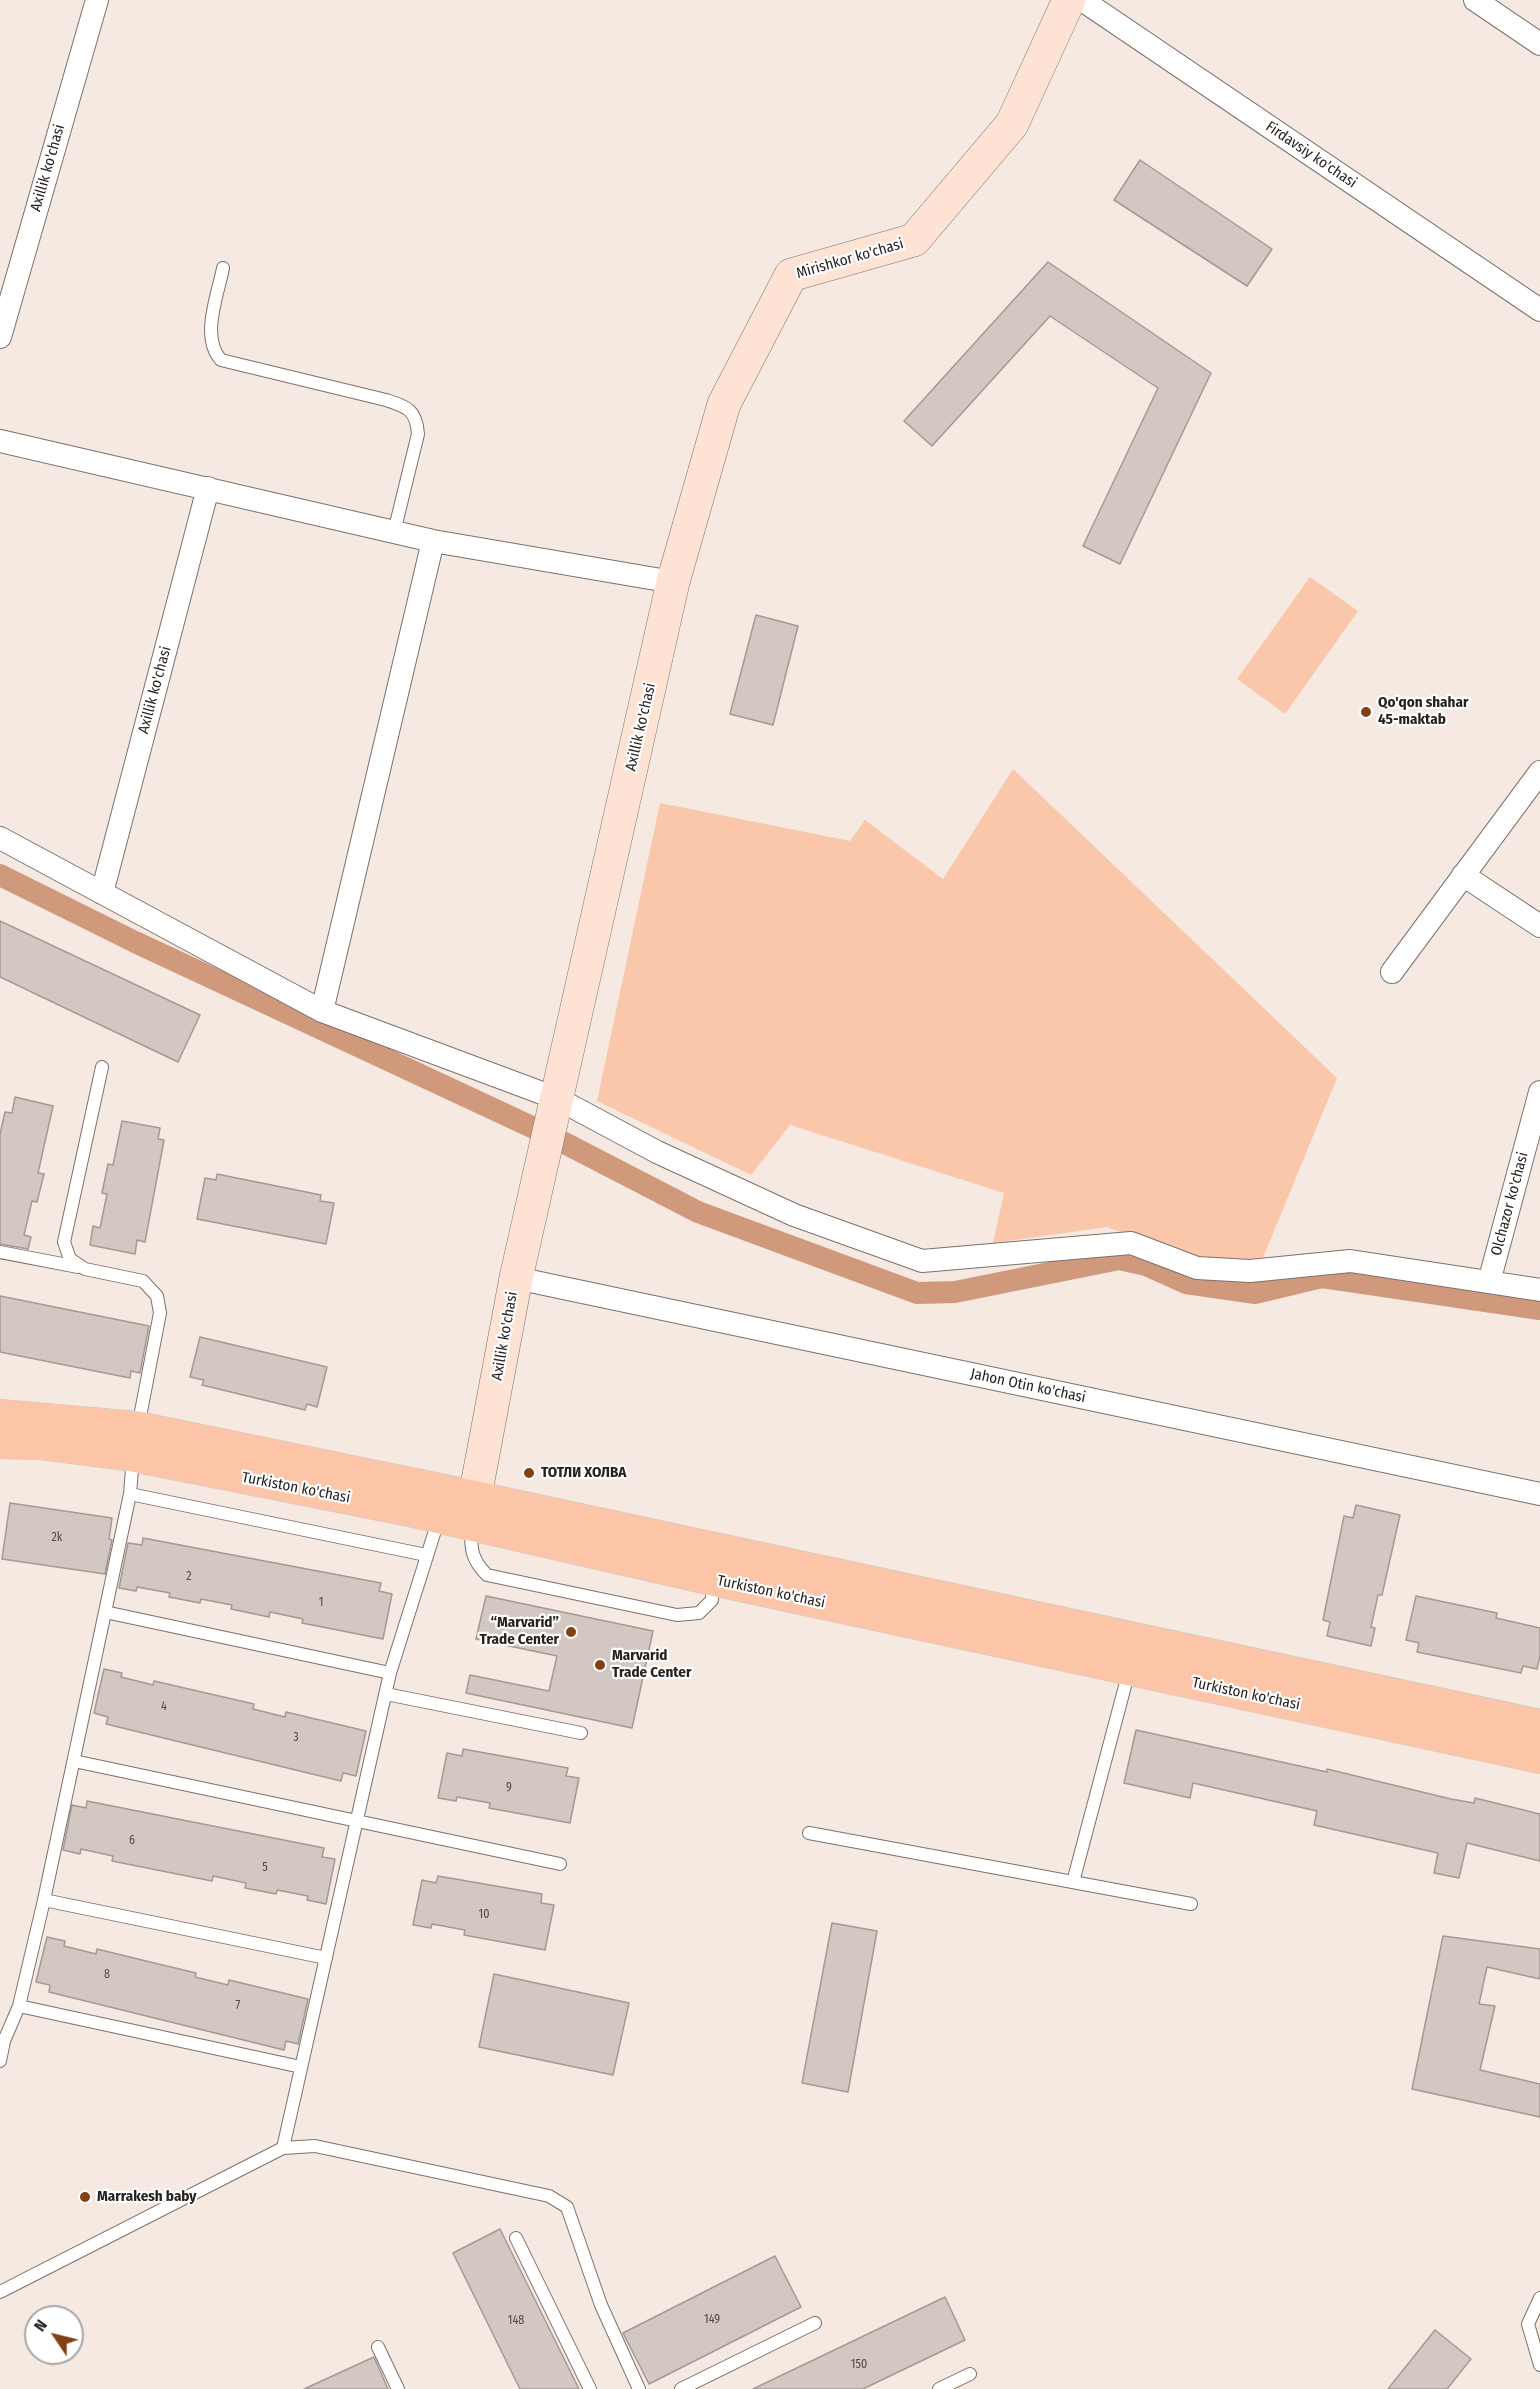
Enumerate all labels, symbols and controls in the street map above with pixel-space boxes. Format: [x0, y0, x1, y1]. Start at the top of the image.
street label: Firdavsiy ko'chasi [1262, 118, 1360, 192]
street label: Axillik ko'chasi [27, 122, 69, 214]
street label: Mirishkor ko'chasi [794, 235, 906, 283]
street label: Axillik ko'chasi [135, 644, 175, 736]
street label: Axillik ko'chasi [622, 681, 660, 773]
place label: Qo'qon shahar 45-maktab [1378, 694, 1468, 729]
marker: Qo'qon shahar 45-maktab [1359, 705, 1373, 719]
street label: Olchazor ko'chasi [1488, 1150, 1532, 1258]
street label: Axillik ko'chasi [488, 1290, 522, 1382]
street label: Jahon Otin ko'chasi [969, 1365, 1087, 1407]
place label: ТОТЛИ ХОЛВА [541, 1464, 626, 1482]
marker: ТОТЛИ ХОЛВА [522, 1466, 536, 1480]
street label: Turkiston ko'chasi [240, 1469, 352, 1507]
house number: 2k [52, 1531, 62, 1545]
house number: 2 [186, 1570, 192, 1584]
street label: Turkiston ko'chasi [715, 1572, 827, 1612]
house number: 1 [319, 1596, 323, 1610]
place label: “Marvarid” Trade Center [480, 1614, 559, 1649]
marker: “Marvarid” Trade Center [564, 1625, 578, 1639]
place label: Marvarid Trade Center [612, 1647, 691, 1682]
marker: Marvarid Trade Center [593, 1658, 607, 1672]
street label: Turkiston ko'chasi [1190, 1674, 1302, 1714]
house number: 4 [161, 1700, 167, 1714]
house number: 3 [293, 1731, 299, 1745]
house number: 9 [506, 1781, 512, 1795]
house number: 6 [129, 1834, 135, 1848]
house number: 5 [262, 1861, 268, 1875]
house number: 10 [479, 1908, 489, 1922]
house number: 8 [104, 1968, 110, 1982]
house number: 7 [236, 1999, 240, 2013]
place label: Marrakesh baby [97, 2188, 196, 2206]
marker: Marrakesh baby [78, 2190, 92, 2204]
north arrow [24, 2305, 84, 2365]
house number: 149 [704, 2313, 720, 2327]
house number: 148 [508, 2314, 524, 2328]
text: N [30, 2316, 51, 2335]
house number: 150 [851, 2358, 867, 2372]

